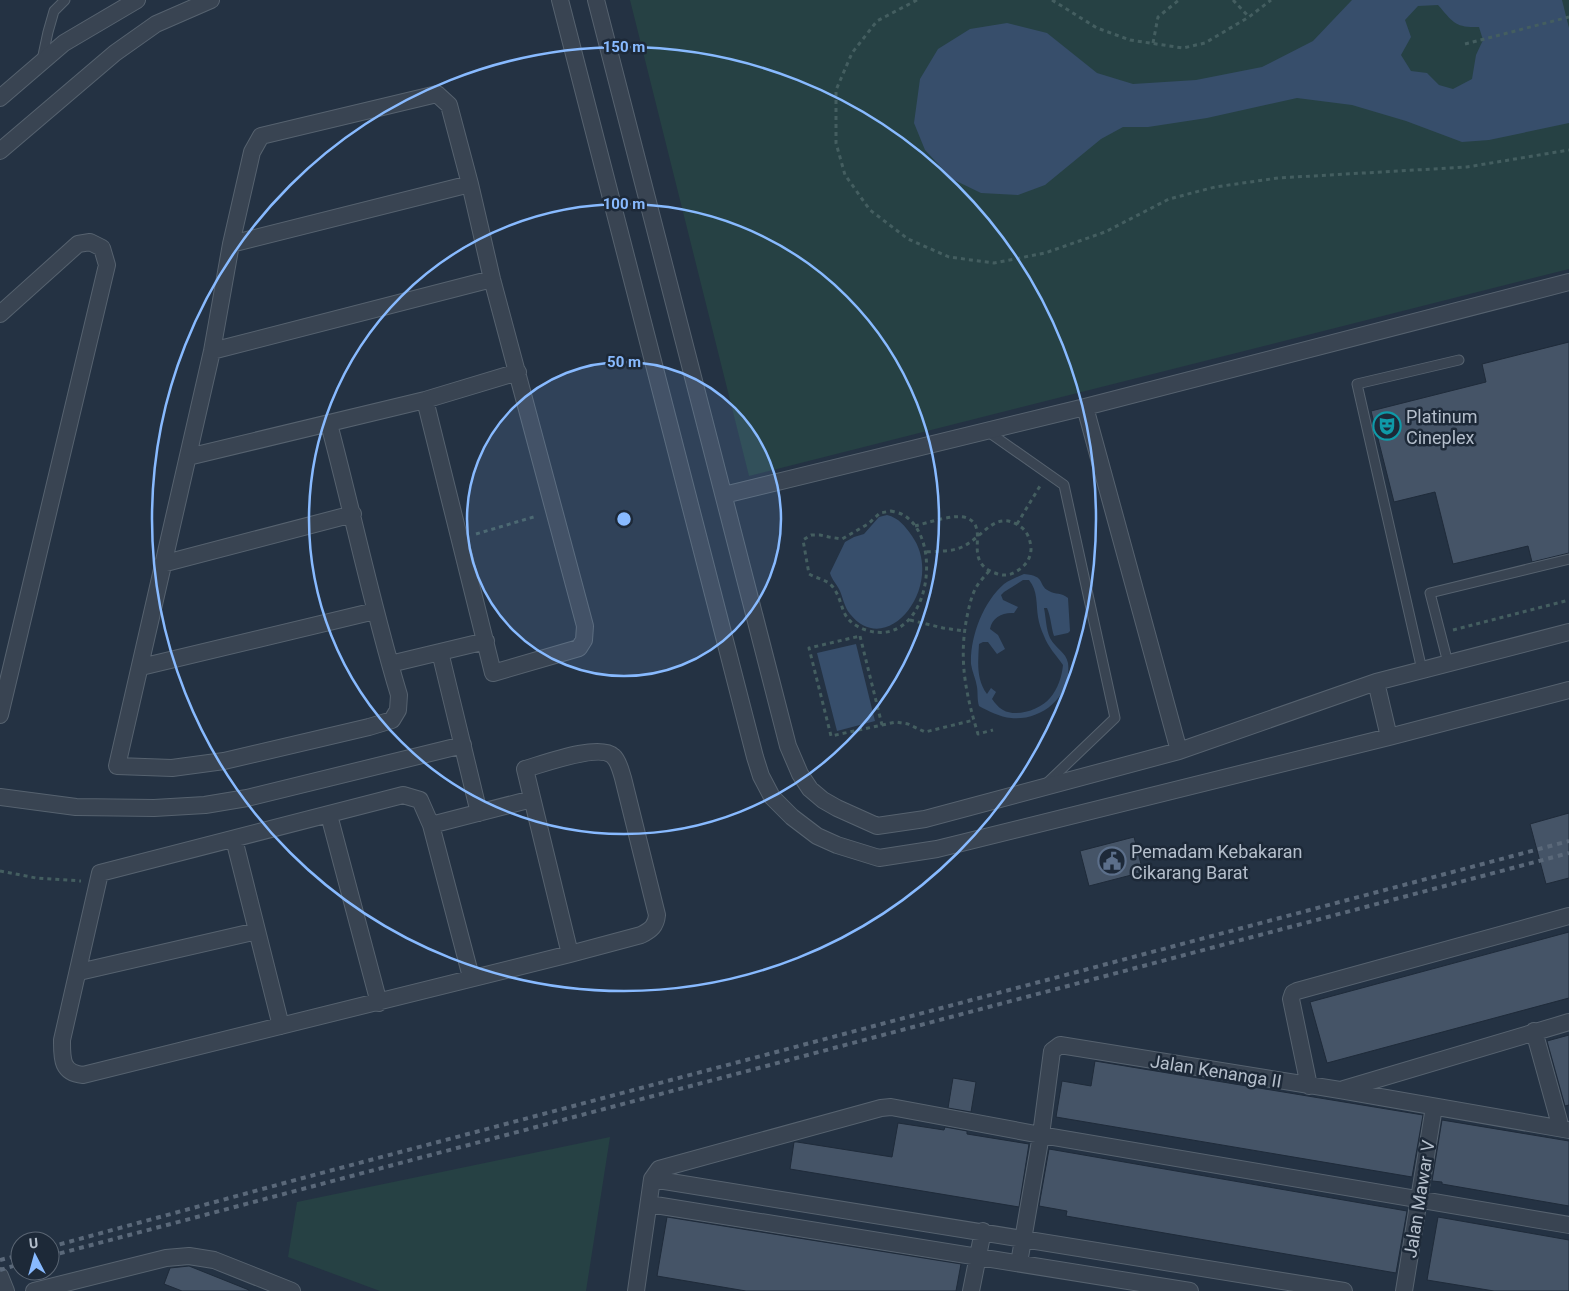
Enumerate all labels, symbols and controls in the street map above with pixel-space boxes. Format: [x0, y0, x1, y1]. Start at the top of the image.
text: 150 m [603, 38, 645, 56]
text: 100 m [603, 195, 645, 213]
text: 50 m [607, 353, 641, 371]
place label: Platinum Cineplex [1406, 406, 1477, 448]
theatre icon: Platinum Cineplex [1372, 411, 1402, 441]
centre of rings [615, 510, 633, 528]
place label: Pemadam Kebakaran Cikarang Barat [1131, 841, 1302, 883]
public building icon: Pemadam Kebakaran Cikarang Barat [1097, 846, 1127, 876]
street label: Jalan Kenanga II [1149, 1050, 1283, 1092]
street label: Jalan Mawar V [1399, 1138, 1439, 1259]
north arrow [10, 1231, 60, 1281]
text: U [28, 1235, 39, 1252]

